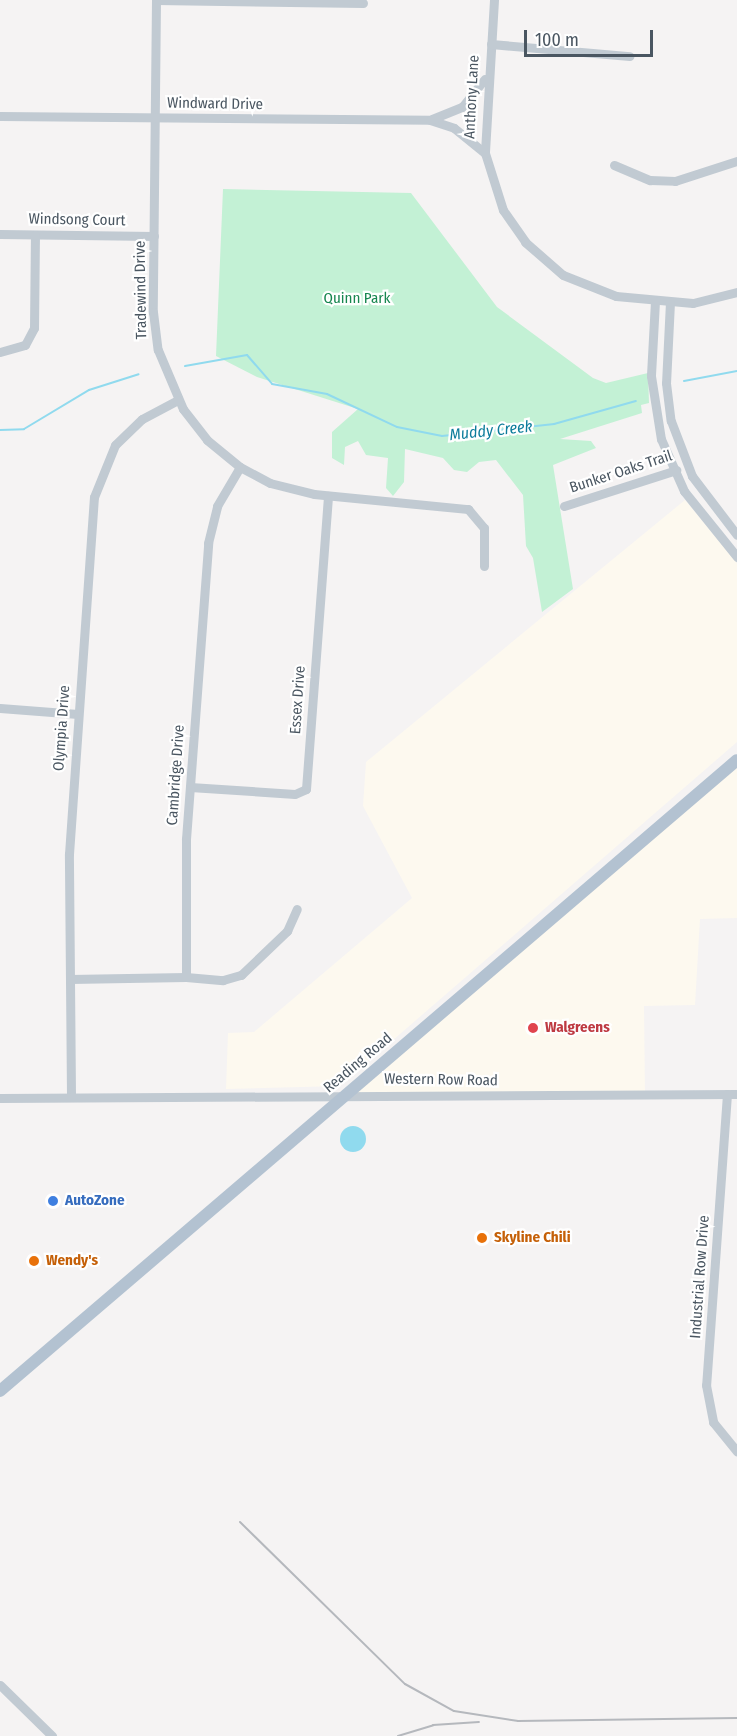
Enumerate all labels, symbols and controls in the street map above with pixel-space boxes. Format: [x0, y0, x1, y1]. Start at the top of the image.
scale bar [527, 18, 656, 56]
text: 100 m [535, 29, 579, 51]
street label: Anthony Lane [461, 55, 483, 139]
street label: Windward Drive [167, 94, 263, 114]
street label: Windsong Court [28, 210, 126, 230]
street label: Tradewind Drive [131, 240, 151, 340]
park label: Quinn Park [323, 290, 391, 308]
water label: Muddy Creek [449, 417, 533, 445]
street label: Bunker Oaks Trail [567, 447, 675, 497]
street label: Essex Drive [287, 665, 309, 735]
street label: Olympia Drive [50, 685, 74, 771]
street label: Cambridge Drive [164, 724, 188, 826]
place label: Walgreens [545, 1019, 610, 1037]
marker: Walgreens [526, 1021, 540, 1035]
street label: Reading Road [320, 1029, 396, 1097]
street label: Western Row Road [384, 1070, 498, 1090]
place label: AutoZone [65, 1192, 124, 1210]
marker: AutoZone [46, 1194, 60, 1208]
street label: Industrial Row Drive [687, 1215, 713, 1339]
place label: Skyline Chili [494, 1229, 571, 1247]
marker: Skyline Chili [475, 1231, 489, 1245]
place label: Wendy's [46, 1252, 98, 1270]
marker: Wendy's [27, 1254, 41, 1268]

